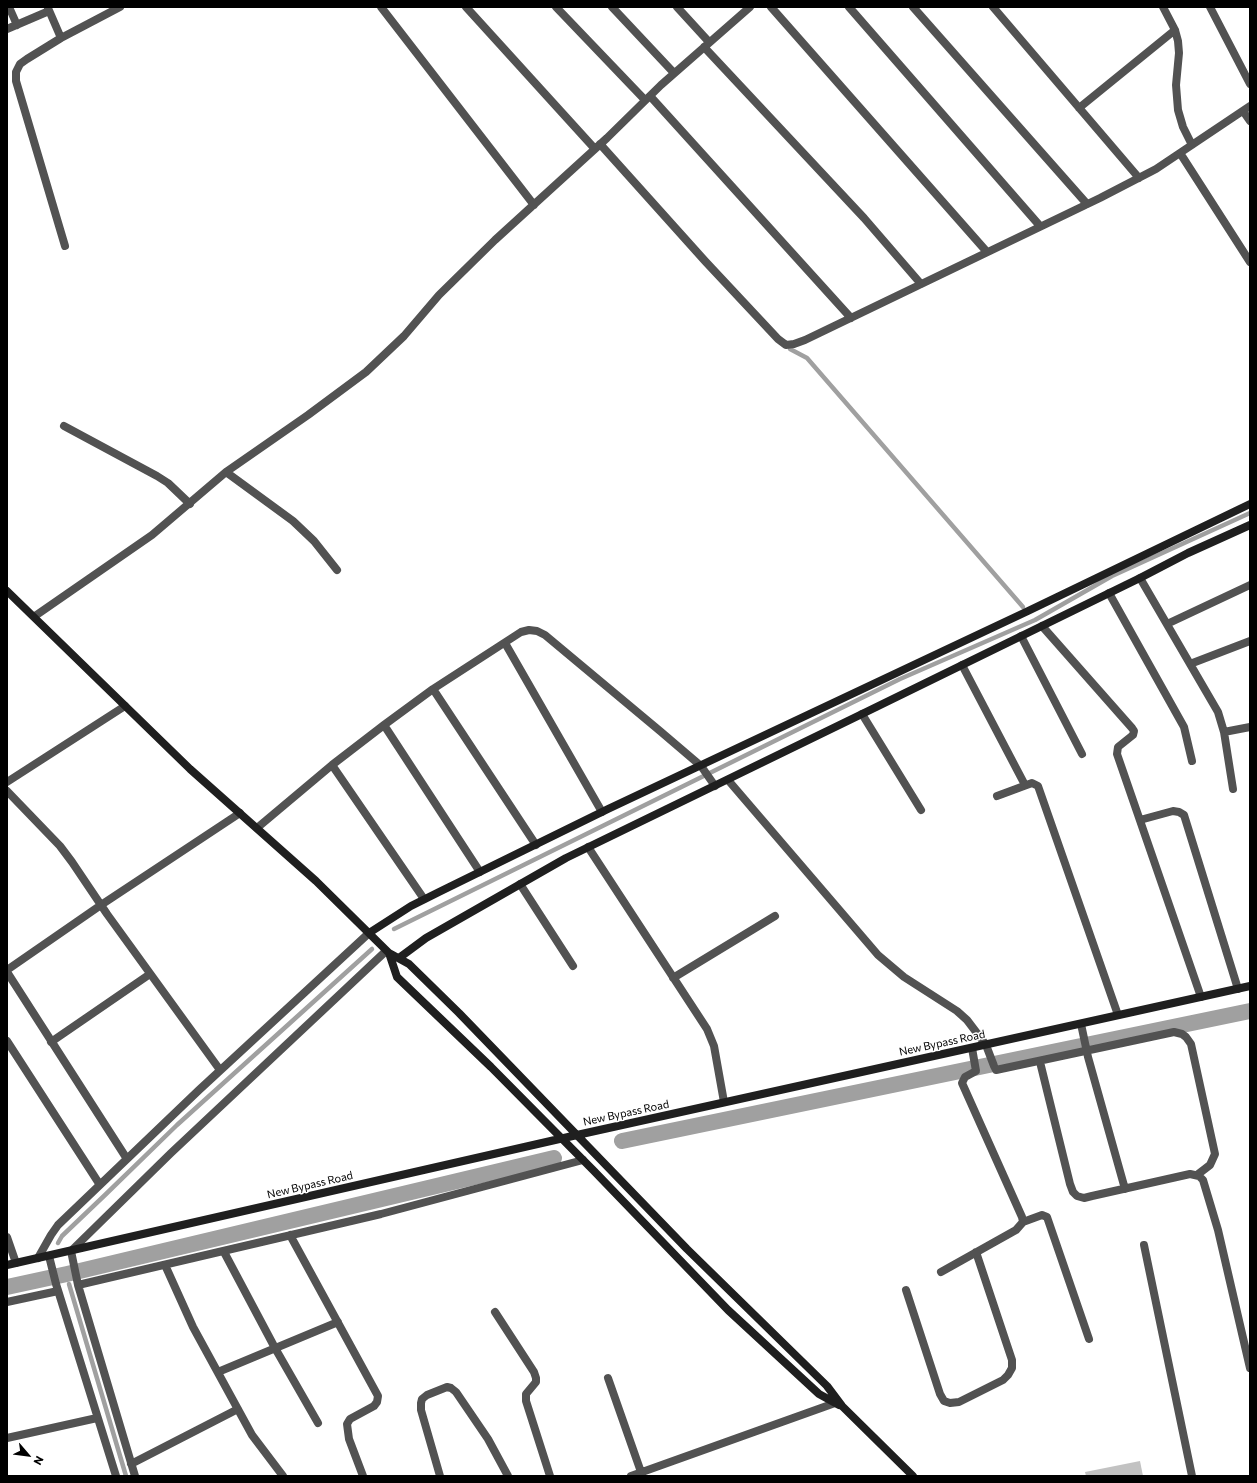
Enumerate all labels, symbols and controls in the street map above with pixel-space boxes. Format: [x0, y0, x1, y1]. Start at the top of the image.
street label: New Bypass Road [898, 1027, 986, 1059]
street label: New Bypass Road [582, 1097, 670, 1129]
street label: New Bypass Road [266, 1169, 354, 1201]
north arrow [8, 1435, 48, 1475]
text: N [31, 1454, 47, 1468]

